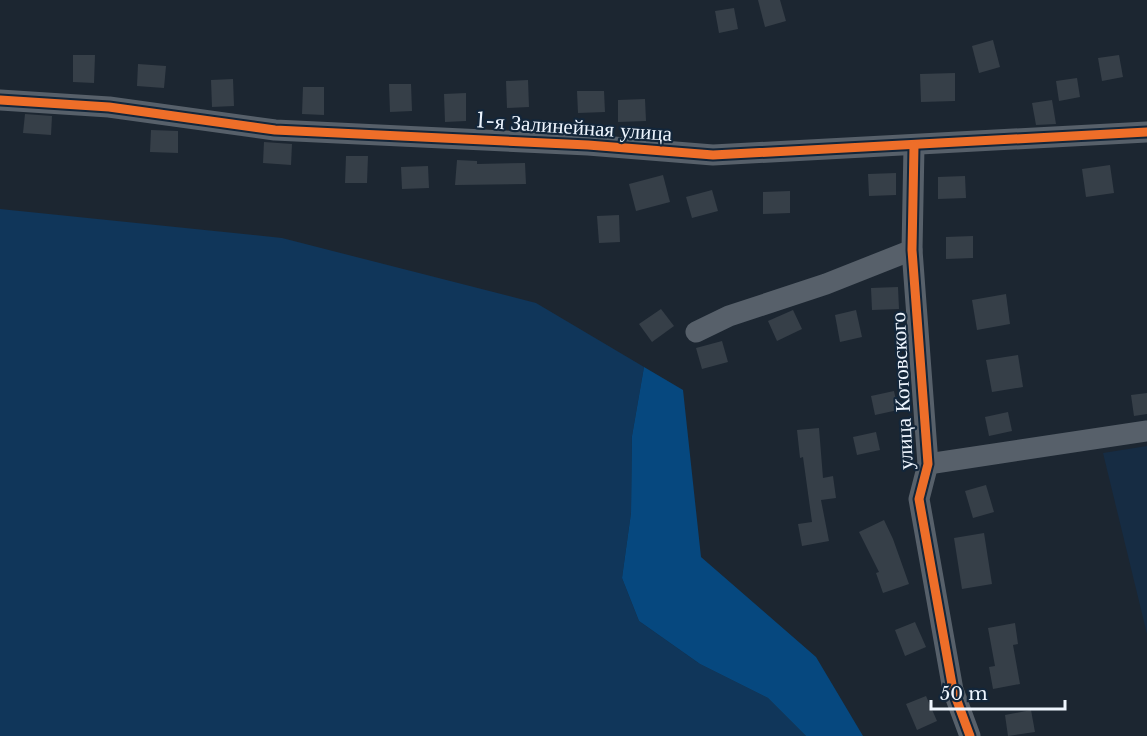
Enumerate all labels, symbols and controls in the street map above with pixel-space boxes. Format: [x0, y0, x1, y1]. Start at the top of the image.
street label: 1-я Залинейная улица [475, 107, 674, 147]
street label: улица Котовского [885, 312, 919, 470]
scale bar [931, 673, 1064, 711]
text: 50 m [940, 683, 988, 705]

